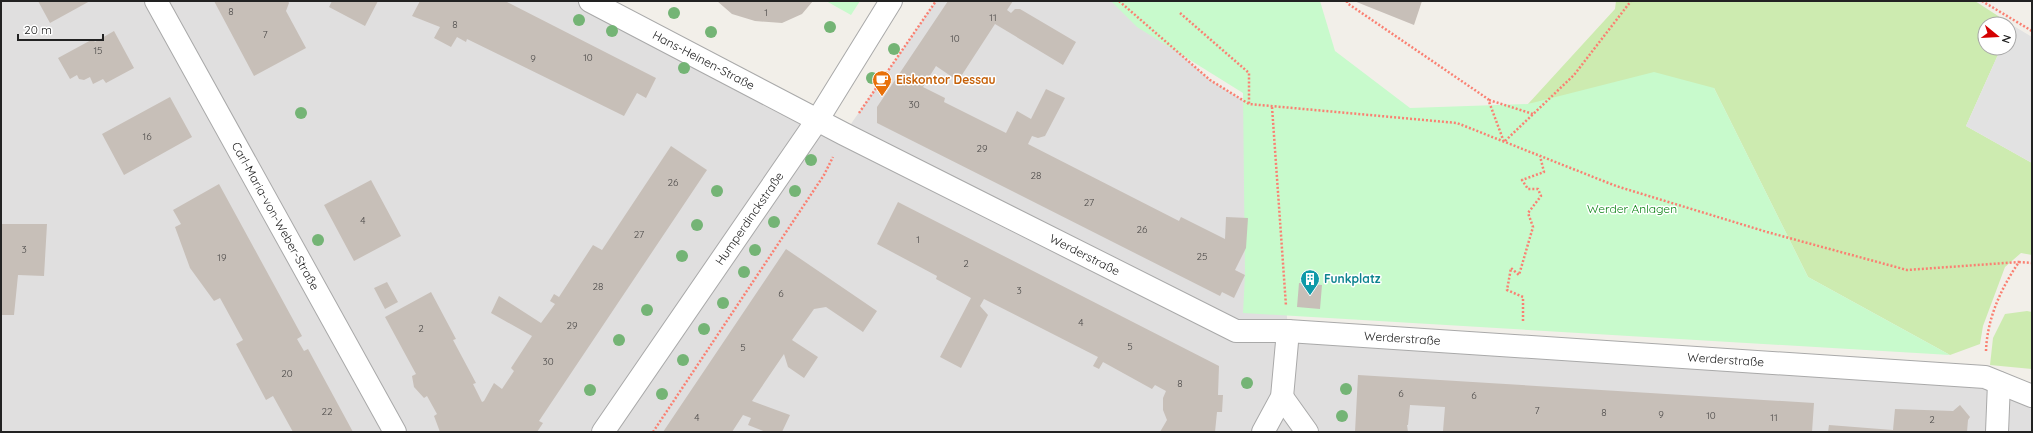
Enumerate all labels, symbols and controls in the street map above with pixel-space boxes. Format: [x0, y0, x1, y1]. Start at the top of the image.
house number: 8 [228, 5, 234, 18]
house number: 1 [764, 6, 768, 19]
house number: 11 [989, 11, 997, 24]
scale bar [18, 16, 103, 42]
north arrow [1977, 16, 2017, 56]
house number: 8 [452, 18, 458, 31]
text: 20 m [24, 22, 52, 37]
street label: Hans-Heinen-Straße [650, 27, 757, 93]
house number: 7 [262, 28, 268, 41]
house number: 10 [950, 32, 960, 45]
text: N [1999, 33, 2014, 45]
house number: 15 [93, 44, 103, 57]
house number: 10 [583, 51, 593, 64]
house number: 9 [530, 52, 536, 65]
cafe icon: Eiskontor Dessau [871, 69, 893, 97]
place label: Eiskontor Dessau [896, 72, 995, 87]
house number: 30 [908, 98, 920, 111]
house number: 16 [142, 130, 152, 143]
street label: Carl-Maria-von-Weber-Straße [229, 139, 323, 293]
house number: 29 [976, 142, 988, 155]
street label: Humperdinckstraße [712, 169, 787, 268]
house number: 28 [1031, 169, 1041, 182]
house number: 26 [668, 176, 679, 189]
house number: 27 [1084, 196, 1094, 209]
park label: Werder Anlagen [1587, 201, 1677, 216]
house number: 4 [360, 214, 366, 227]
house number: 26 [1137, 223, 1148, 236]
house number: 27 [634, 228, 644, 241]
street label: Werderstraße [1047, 231, 1123, 279]
house number: 1 [916, 233, 920, 246]
house number: 3 [21, 243, 27, 256]
house number: 25 [1197, 250, 1208, 263]
house number: 19 [217, 251, 227, 264]
house number: 2 [963, 257, 969, 270]
building icon: Funkplatz [1299, 268, 1321, 296]
place label: Funkplatz [1324, 271, 1381, 286]
house number: 28 [593, 280, 603, 293]
house number: 3 [1016, 284, 1022, 297]
house number: 6 [778, 287, 784, 300]
house number: 4 [1078, 316, 1084, 329]
house number: 29 [566, 319, 578, 332]
house number: 2 [418, 322, 424, 335]
street label: Werderstraße [1364, 328, 1441, 348]
house number: 5 [1127, 340, 1133, 353]
house number: 5 [740, 341, 746, 354]
street label: Werderstraße [1687, 349, 1765, 369]
house number: 30 [542, 355, 554, 368]
house number: 20 [281, 367, 293, 380]
house number: 8 [1177, 377, 1183, 390]
house number: 6 [1398, 387, 1404, 400]
house number: 6 [1471, 389, 1477, 402]
house number: 7 [1534, 404, 1540, 417]
house number: 22 [321, 405, 333, 418]
house number: 8 [1601, 406, 1607, 419]
house number: 9 [1658, 408, 1664, 421]
house number: 10 [1706, 409, 1716, 422]
house number: 4 [694, 411, 700, 424]
house number: 11 [1770, 411, 1778, 424]
house number: 2 [1929, 413, 1935, 426]

